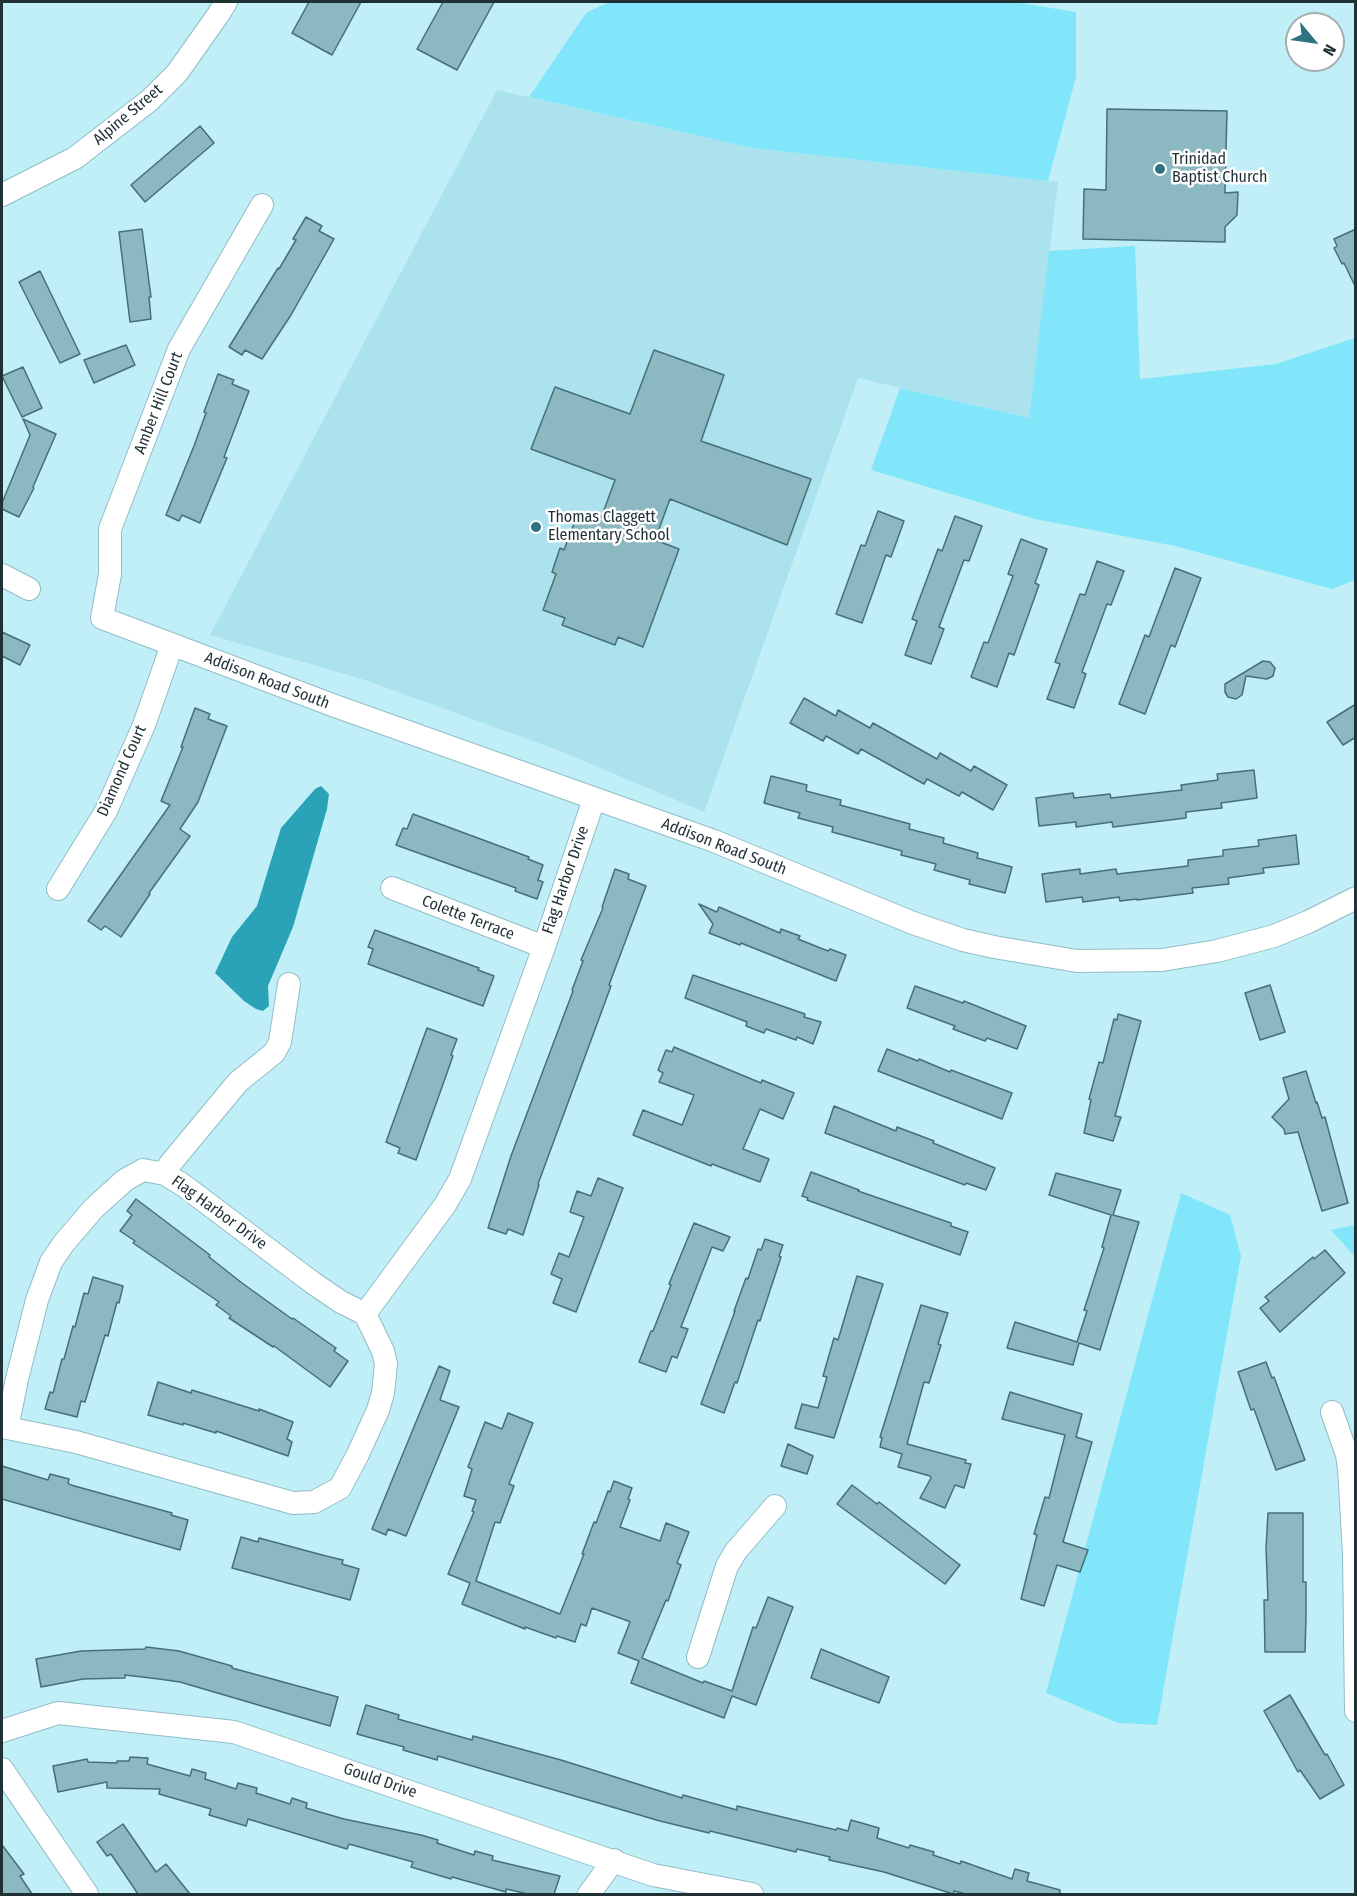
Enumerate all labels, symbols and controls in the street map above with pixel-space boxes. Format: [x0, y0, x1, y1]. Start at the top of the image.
north arrow [1285, 12, 1345, 72]
text: N [1319, 41, 1340, 59]
street label: Alpine Street [89, 80, 167, 150]
place label: Trinidad Baptist Church [1172, 150, 1267, 188]
marker: Trinidad Baptist Church [1153, 162, 1167, 176]
street label: Amber Hill Court [131, 349, 187, 457]
place label: Thomas Claggett Elementary School [548, 508, 670, 546]
marker: Thomas Claggett Elementary School [529, 520, 543, 534]
street label: Addison Road South [202, 648, 332, 714]
street label: Diamond Court [93, 722, 151, 820]
street label: Addison Road South [659, 814, 789, 880]
street label: Flag Harbor Drive [538, 823, 594, 937]
street label: Colette Terrace [419, 892, 517, 944]
street label: Flag Harbor Drive [168, 1172, 270, 1254]
street label: Gould Drive [341, 1760, 419, 1802]

